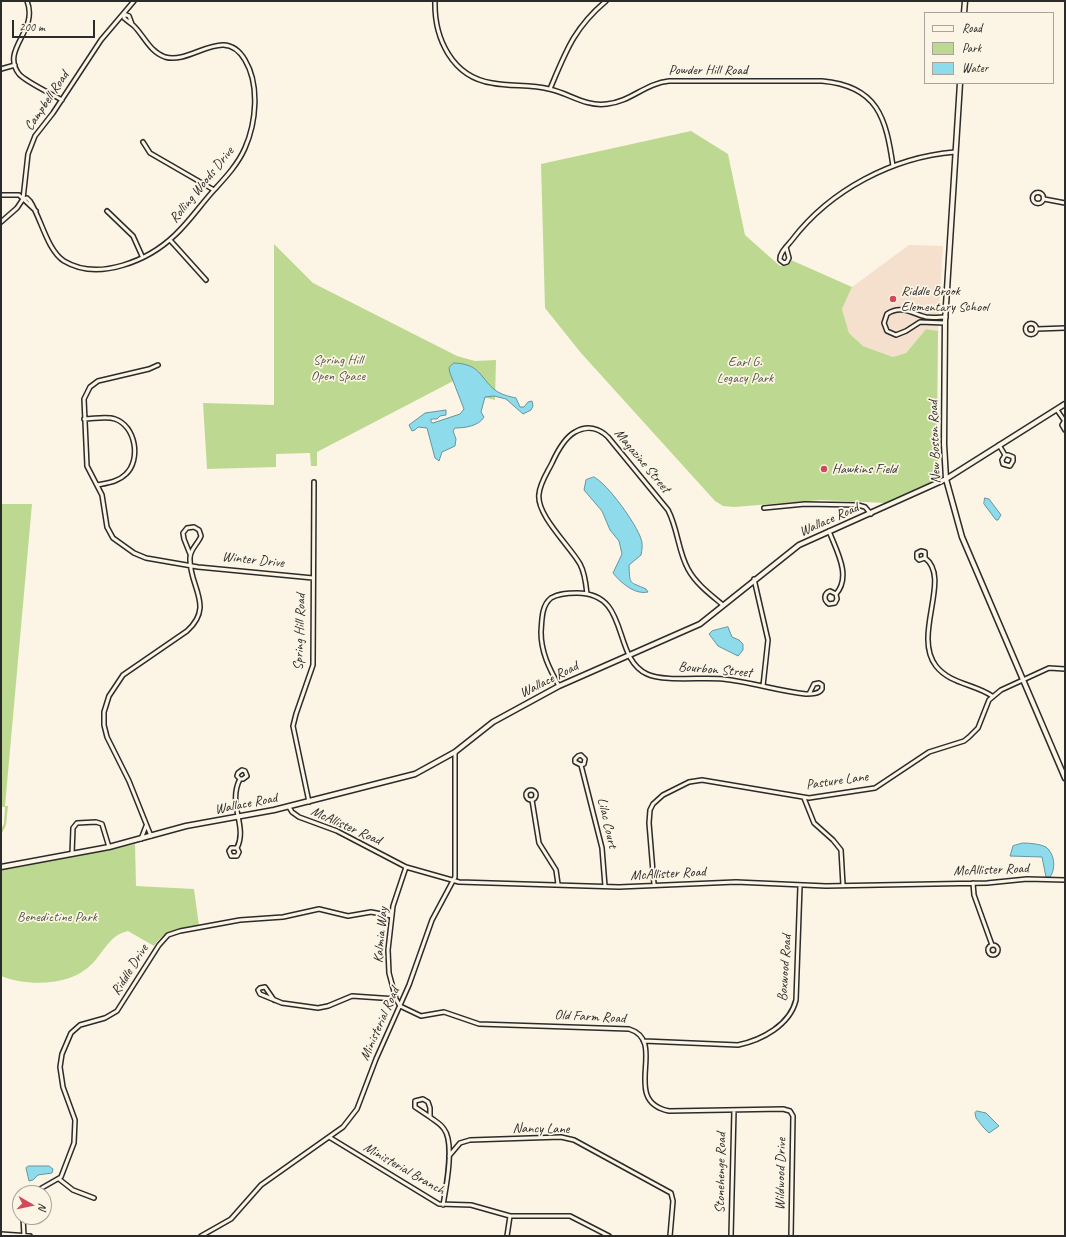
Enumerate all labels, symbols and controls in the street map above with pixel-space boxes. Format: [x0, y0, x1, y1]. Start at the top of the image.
scale bar [14, 12, 97, 38]
legend [924, 12, 1054, 84]
text: 200 m [19, 19, 45, 35]
text: Road [962, 20, 982, 36]
text: Park [962, 40, 981, 56]
text: Water [962, 60, 988, 76]
street label: Powder Hill Road [669, 62, 747, 78]
street label: Campbell Road [21, 68, 73, 134]
street label: Rolling Woods Drive [166, 144, 238, 226]
place label: Riddle Brook Elementary School [901, 283, 988, 316]
marker: Riddle Brook Elementary School [888, 294, 898, 304]
park label: Spring Hill Open Space [311, 352, 365, 384]
park label: Earl G. Legacy Park [717, 354, 773, 386]
street label: New Boston Road [925, 400, 945, 484]
street label: Magazine Street [610, 426, 674, 496]
place label: Hawkins Field [832, 461, 897, 477]
marker: Hawkins Field [819, 464, 829, 474]
street label: Wallace Road [797, 499, 861, 541]
street label: Winter Drive [221, 548, 285, 572]
street label: Spring Hill Road [290, 593, 310, 671]
street label: Wallace Road [517, 658, 581, 702]
street label: Bourbon Street [678, 658, 752, 682]
street label: Pasture Lane [805, 768, 869, 794]
street label: Wallace Road [213, 790, 279, 818]
street label: Lilac Court [593, 796, 621, 850]
street label: McAllister Road [308, 803, 384, 849]
street label: McAllister Road [953, 860, 1029, 880]
street label: McAllister Road [630, 864, 706, 884]
street label: Kalmia Way [370, 906, 392, 964]
park label: Benedictine Park [17, 909, 97, 925]
street label: Boxwood Road [774, 934, 796, 1002]
street label: Riddle Drive [108, 942, 152, 998]
street label: Ministerial Road [356, 985, 404, 1063]
street label: Old Farm Road [554, 1007, 626, 1027]
street label: Nancy Lane [512, 1120, 570, 1138]
street label: Stonehenge Road [712, 1132, 730, 1214]
street label: Wildwood Drive [772, 1138, 790, 1210]
street label: Ministerial Branch [360, 1139, 448, 1199]
north arrow [12, 1185, 52, 1225]
text: N [35, 1202, 50, 1211]

